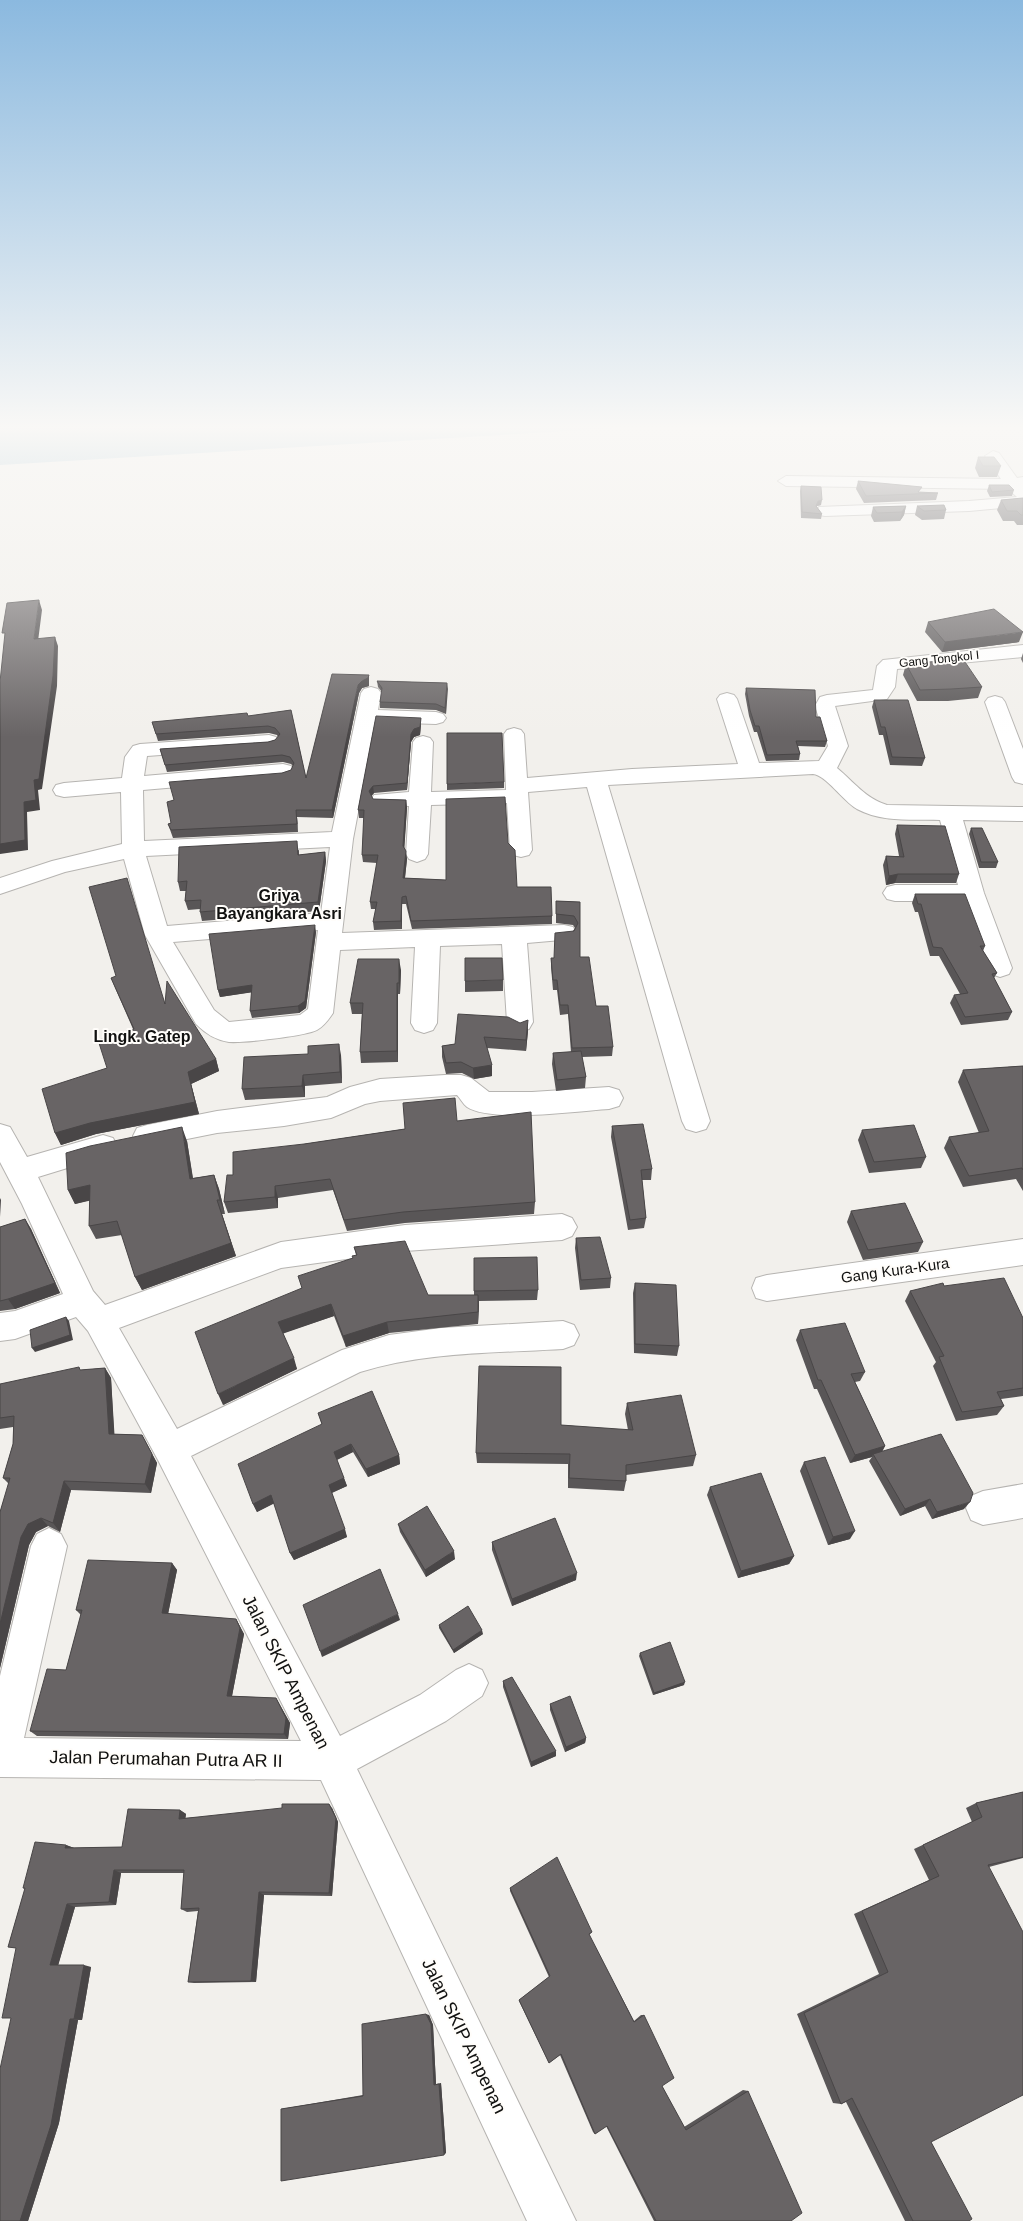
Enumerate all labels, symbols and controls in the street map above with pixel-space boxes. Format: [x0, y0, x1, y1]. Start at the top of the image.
street label: Gang Tongkol I [898, 648, 980, 670]
district label: Griya Bayangkara Asri [216, 887, 342, 922]
district label: Lingk. Gatep [94, 1028, 191, 1045]
street label: Gang Kura-Kura [840, 1254, 951, 1286]
street label: Jalan SKIP Ampenan [239, 1592, 333, 1752]
street label: Jalan Perumahan Putra AR II [49, 1747, 283, 1771]
street label: Jalan SKIP Ampenan [418, 1955, 510, 2117]

